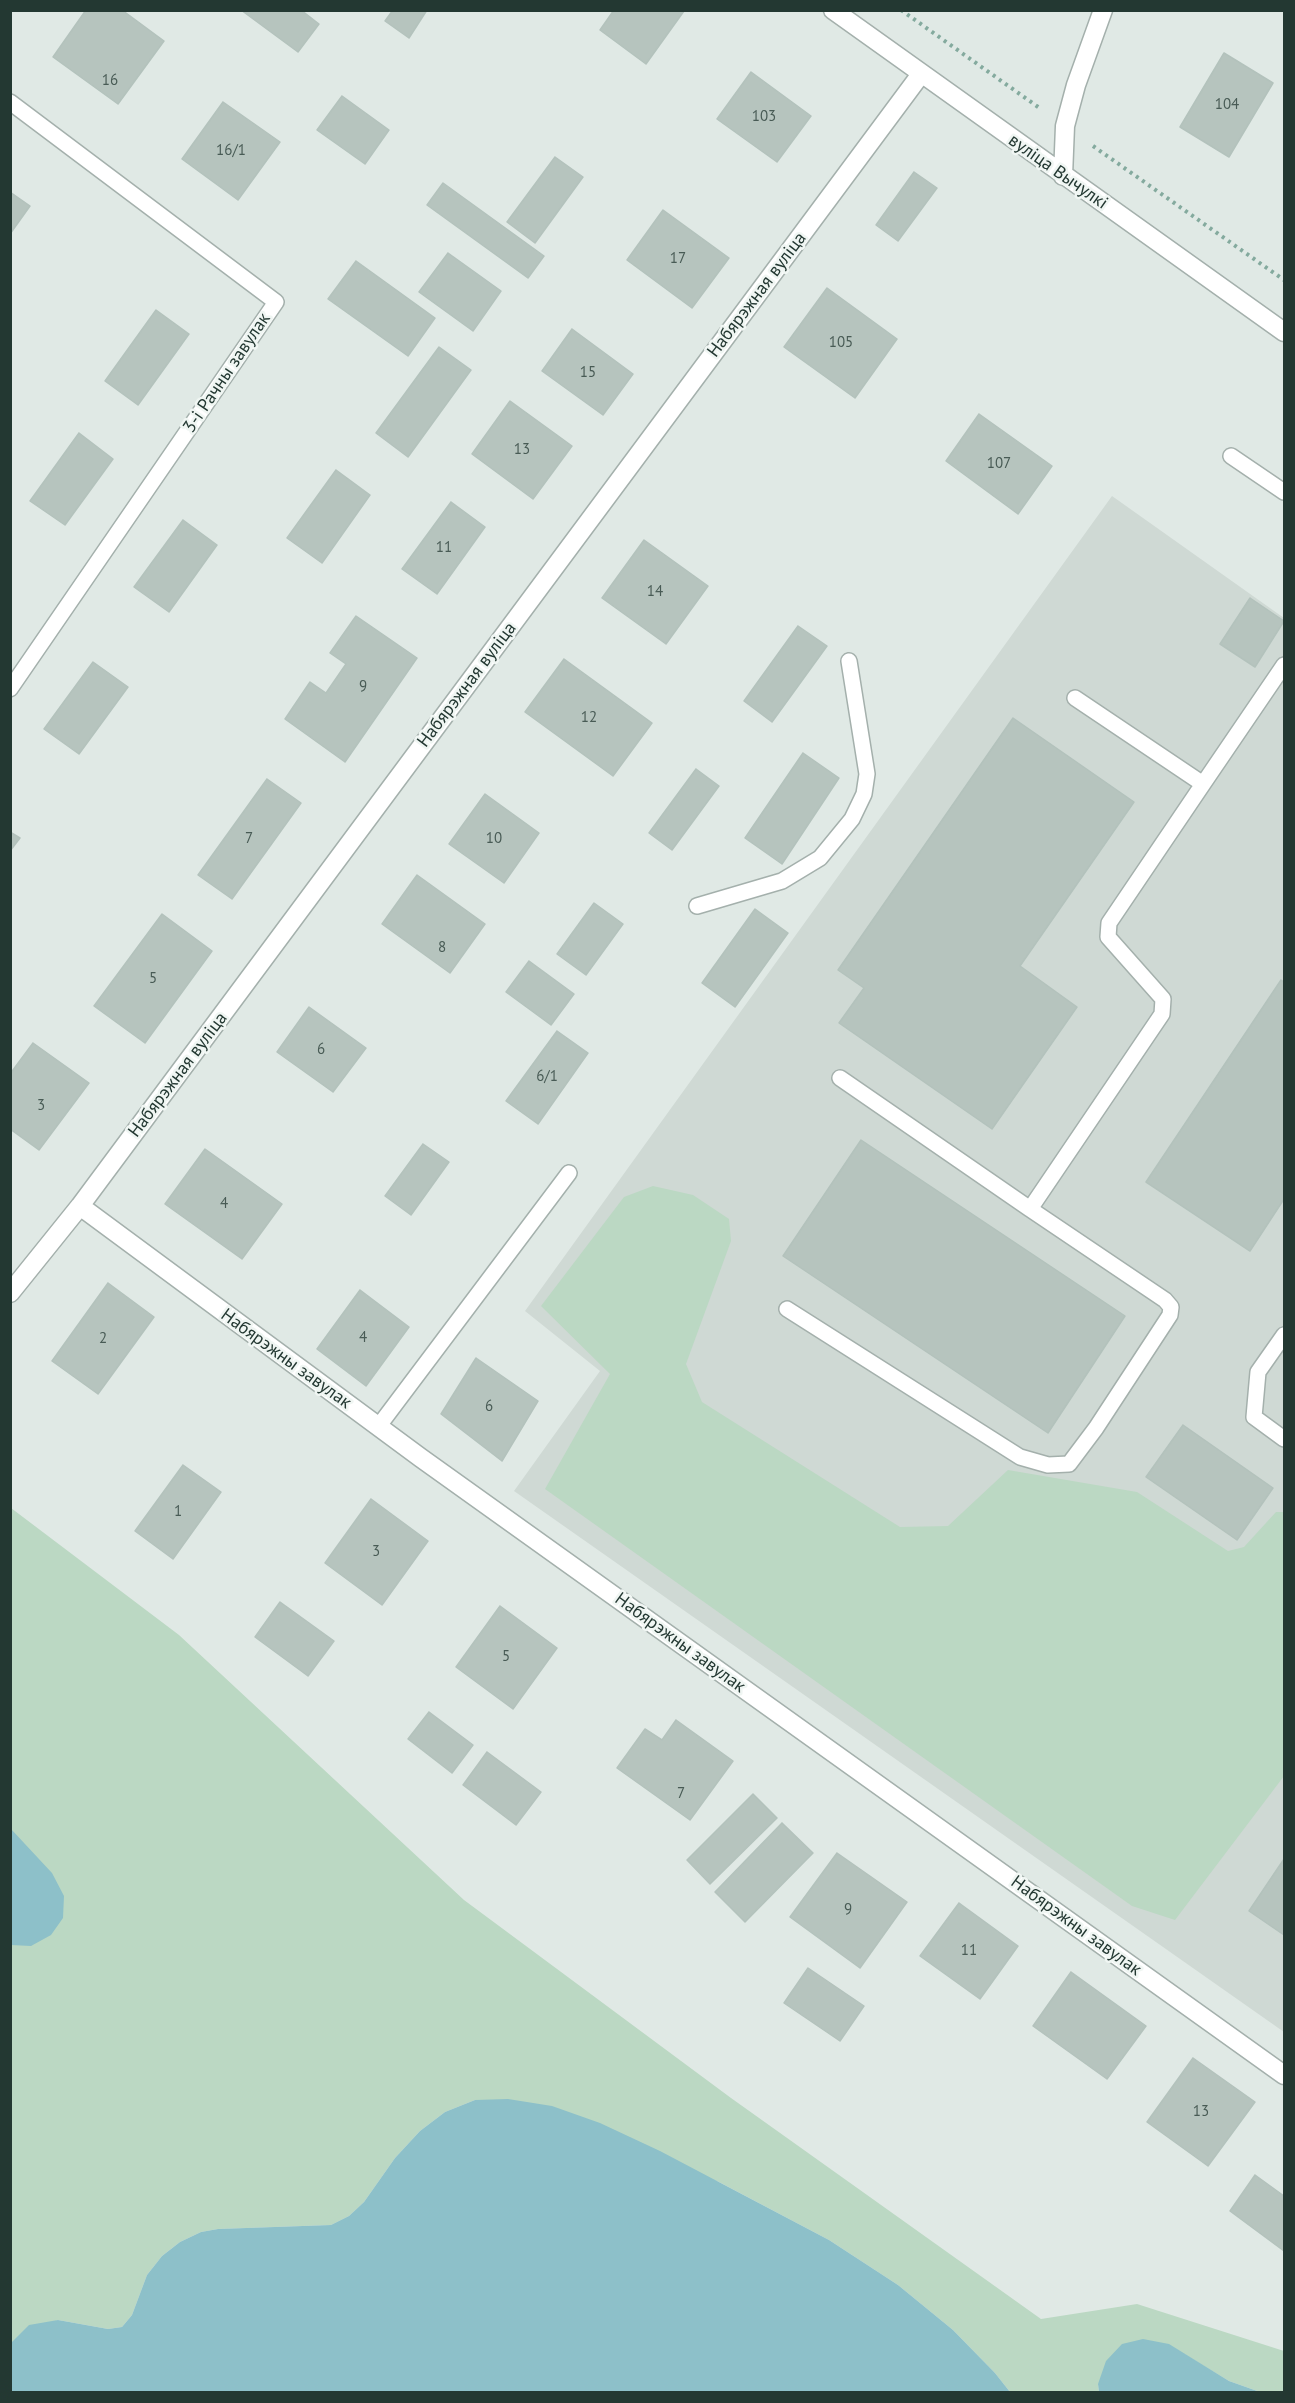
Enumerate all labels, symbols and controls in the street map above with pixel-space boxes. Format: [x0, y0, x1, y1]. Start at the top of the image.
house number: 16 [102, 72, 118, 90]
house number: 104 [1215, 96, 1239, 114]
house number: 103 [752, 108, 776, 126]
street label: вуліца Вычулкі [1004, 130, 1112, 214]
house number: 16/1 [216, 142, 246, 160]
street label: Набярэжная вуліца [703, 228, 811, 362]
house number: 17 [670, 250, 686, 268]
street label: 3-і Рачны завулак [179, 309, 275, 437]
house number: 105 [829, 334, 853, 352]
house number: 15 [580, 364, 596, 382]
house number: 13 [514, 441, 530, 459]
house number: 107 [987, 455, 1011, 473]
house number: 11 [436, 539, 452, 557]
house number: 14 [647, 583, 663, 601]
street label: Набярэжная вуліца [413, 618, 521, 752]
house number: 9 [359, 678, 367, 696]
house number: 12 [581, 709, 597, 727]
house number: 7 [245, 830, 253, 848]
house number: 10 [486, 830, 502, 848]
house number: 8 [438, 939, 446, 957]
house number: 5 [149, 970, 157, 988]
street label: Набярэжная вуліца [124, 1008, 232, 1142]
house number: 6 [317, 1041, 325, 1059]
house number: 6/1 [536, 1068, 558, 1086]
house number: 3 [37, 1097, 45, 1115]
house number: 4 [220, 1195, 228, 1213]
street label: Набярэжны завулак [217, 1304, 355, 1414]
house number: 4 [359, 1329, 367, 1347]
house number: 2 [99, 1330, 107, 1348]
house number: 6 [485, 1398, 493, 1416]
house number: 1 [174, 1503, 182, 1521]
house number: 3 [372, 1543, 380, 1561]
street label: Набярэжны завулак [611, 1588, 749, 1698]
house number: 5 [502, 1648, 510, 1666]
house number: 7 [677, 1785, 685, 1803]
street label: Набярэжны завулак [1007, 1871, 1145, 1981]
house number: 9 [844, 1901, 852, 1919]
house number: 11 [961, 1942, 977, 1960]
house number: 13 [1193, 2103, 1209, 2121]

